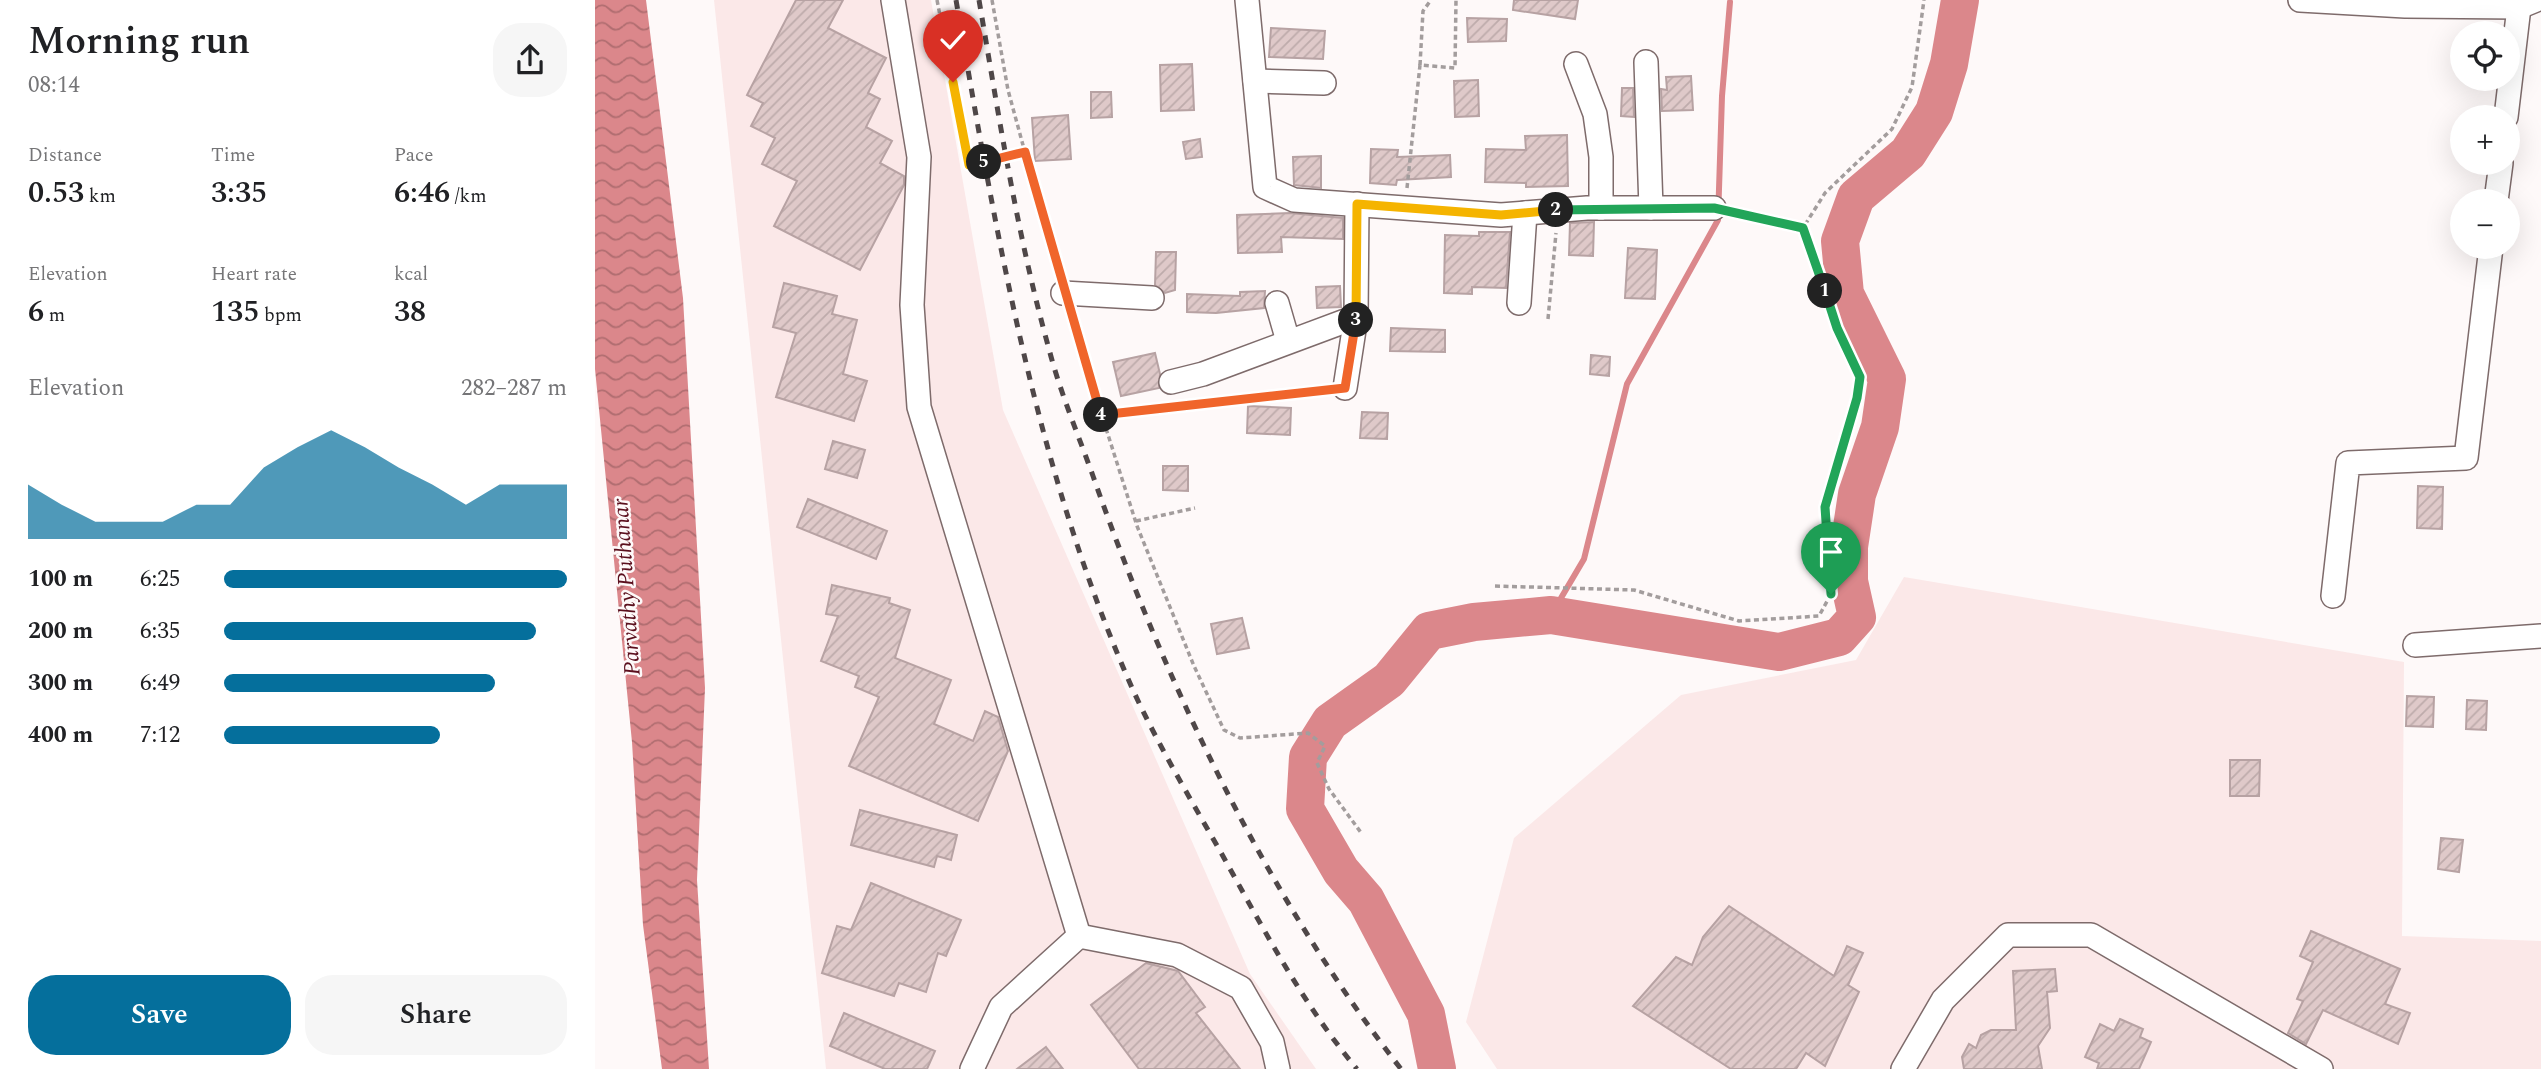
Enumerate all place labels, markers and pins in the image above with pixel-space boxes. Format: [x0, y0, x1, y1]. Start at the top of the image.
pin [923, 10, 983, 82]
pin: 5 [967, 144, 1001, 180]
pin: 2 [1539, 192, 1573, 228]
pin: 1 [1807, 274, 1843, 308]
pin: 3 [1339, 302, 1373, 338]
pin: 4 [1084, 398, 1119, 432]
pin [1801, 522, 1861, 594]

